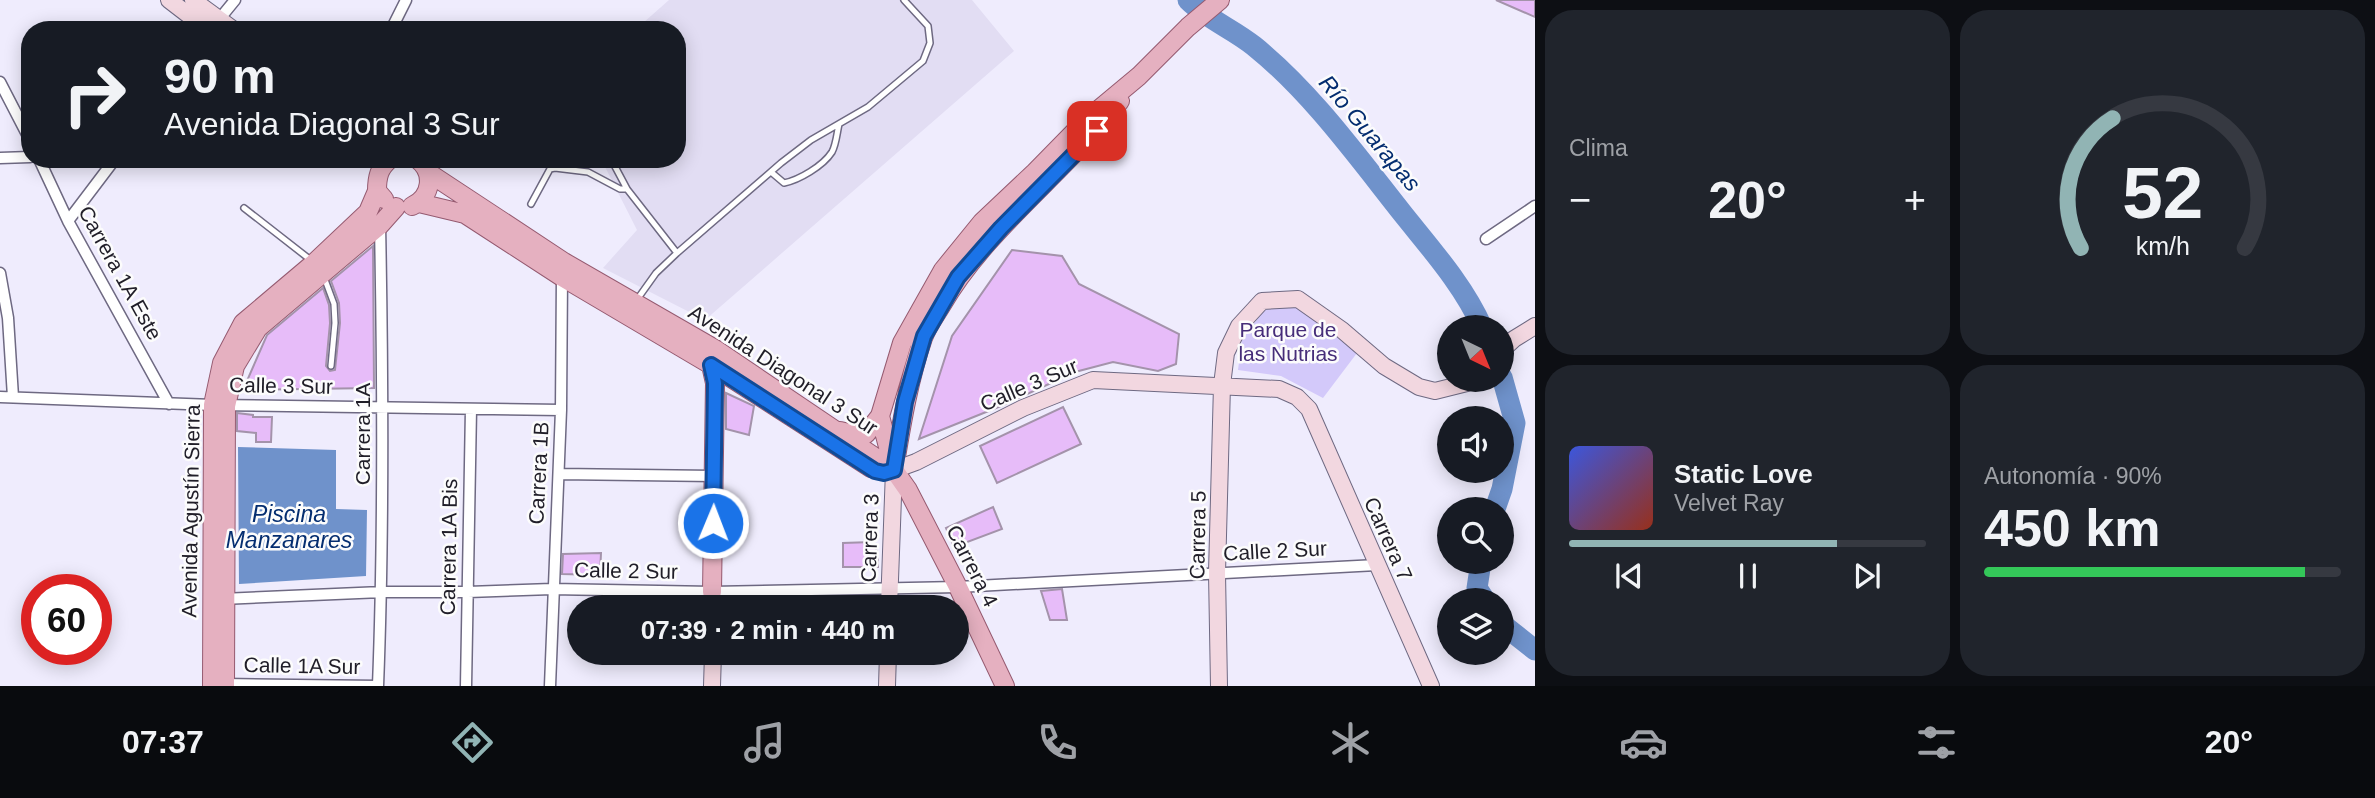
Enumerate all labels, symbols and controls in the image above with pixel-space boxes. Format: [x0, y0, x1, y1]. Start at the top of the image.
icon: right [49, 49, 140, 140]
text: 90 m [164, 49, 276, 103]
water label: Río Guarapas [1314, 70, 1426, 197]
pin [1067, 101, 1127, 161]
text: Avenida Diagonal 3 Sur [164, 106, 500, 142]
icon: arrive [1078, 112, 1116, 150]
text: Clima [1569, 135, 1628, 161]
text: 52 [2122, 153, 2203, 234]
text: 20° [1708, 171, 1787, 229]
text: − [1569, 179, 1591, 221]
text: + [1904, 179, 1926, 221]
street label: Carrera 1A Este [74, 202, 167, 344]
text: km/h [2135, 232, 2190, 260]
street label: Avenida Diagonal 3 Sur [685, 300, 882, 439]
north arrow [1437, 315, 1514, 392]
map controls [1437, 315, 1514, 665]
park label: Parque de las Nutrias [1238, 318, 1338, 365]
street label: Calle 3 Sur [976, 354, 1081, 415]
street label: Calle 3 Sur [229, 373, 333, 398]
street label: Carrera 1A [351, 383, 374, 485]
street label: Avenida Agustín Sierra [177, 404, 204, 618]
button: sound [1437, 406, 1514, 483]
street label: Carrera 1B [524, 421, 553, 525]
text: Static Love [1674, 459, 1813, 489]
text: Autonomía · 90% [1984, 463, 2162, 489]
street label: Carrera 1A Bis [436, 479, 461, 615]
position arrow [676, 486, 750, 560]
street label: Carrera 5 [1185, 490, 1210, 580]
text: Velvet Ray [1674, 490, 1784, 516]
street label: Carrera 3 [856, 493, 883, 583]
street label: Carrera 7 [1360, 494, 1417, 584]
button: search [1437, 497, 1514, 574]
text: 450 km [1984, 499, 2160, 557]
water label: Piscina Manzanares [226, 501, 353, 553]
street label: Carrera 4 [942, 521, 1003, 611]
street label: Calle 2 Sur [1222, 536, 1327, 565]
icon: previous [1610, 557, 1648, 595]
icon: pause [1729, 557, 1767, 595]
icon: next [1848, 557, 1886, 595]
street label: Calle 2 Sur [574, 558, 678, 583]
speed limit sign: 60 [21, 574, 112, 665]
button: layers [1437, 588, 1514, 665]
text: 07:39 · 2 min · 440 m [641, 615, 895, 645]
street label: Calle 1A Sur [243, 653, 361, 678]
icon: directions [448, 718, 497, 767]
icon: music [740, 718, 789, 767]
icon: phone [1033, 718, 1082, 767]
icon: climate [1326, 718, 1375, 767]
icon: car [1619, 718, 1668, 767]
icon: filters [1912, 718, 1961, 767]
text: 07:37 [122, 724, 204, 760]
text: 20° [2205, 724, 2253, 760]

